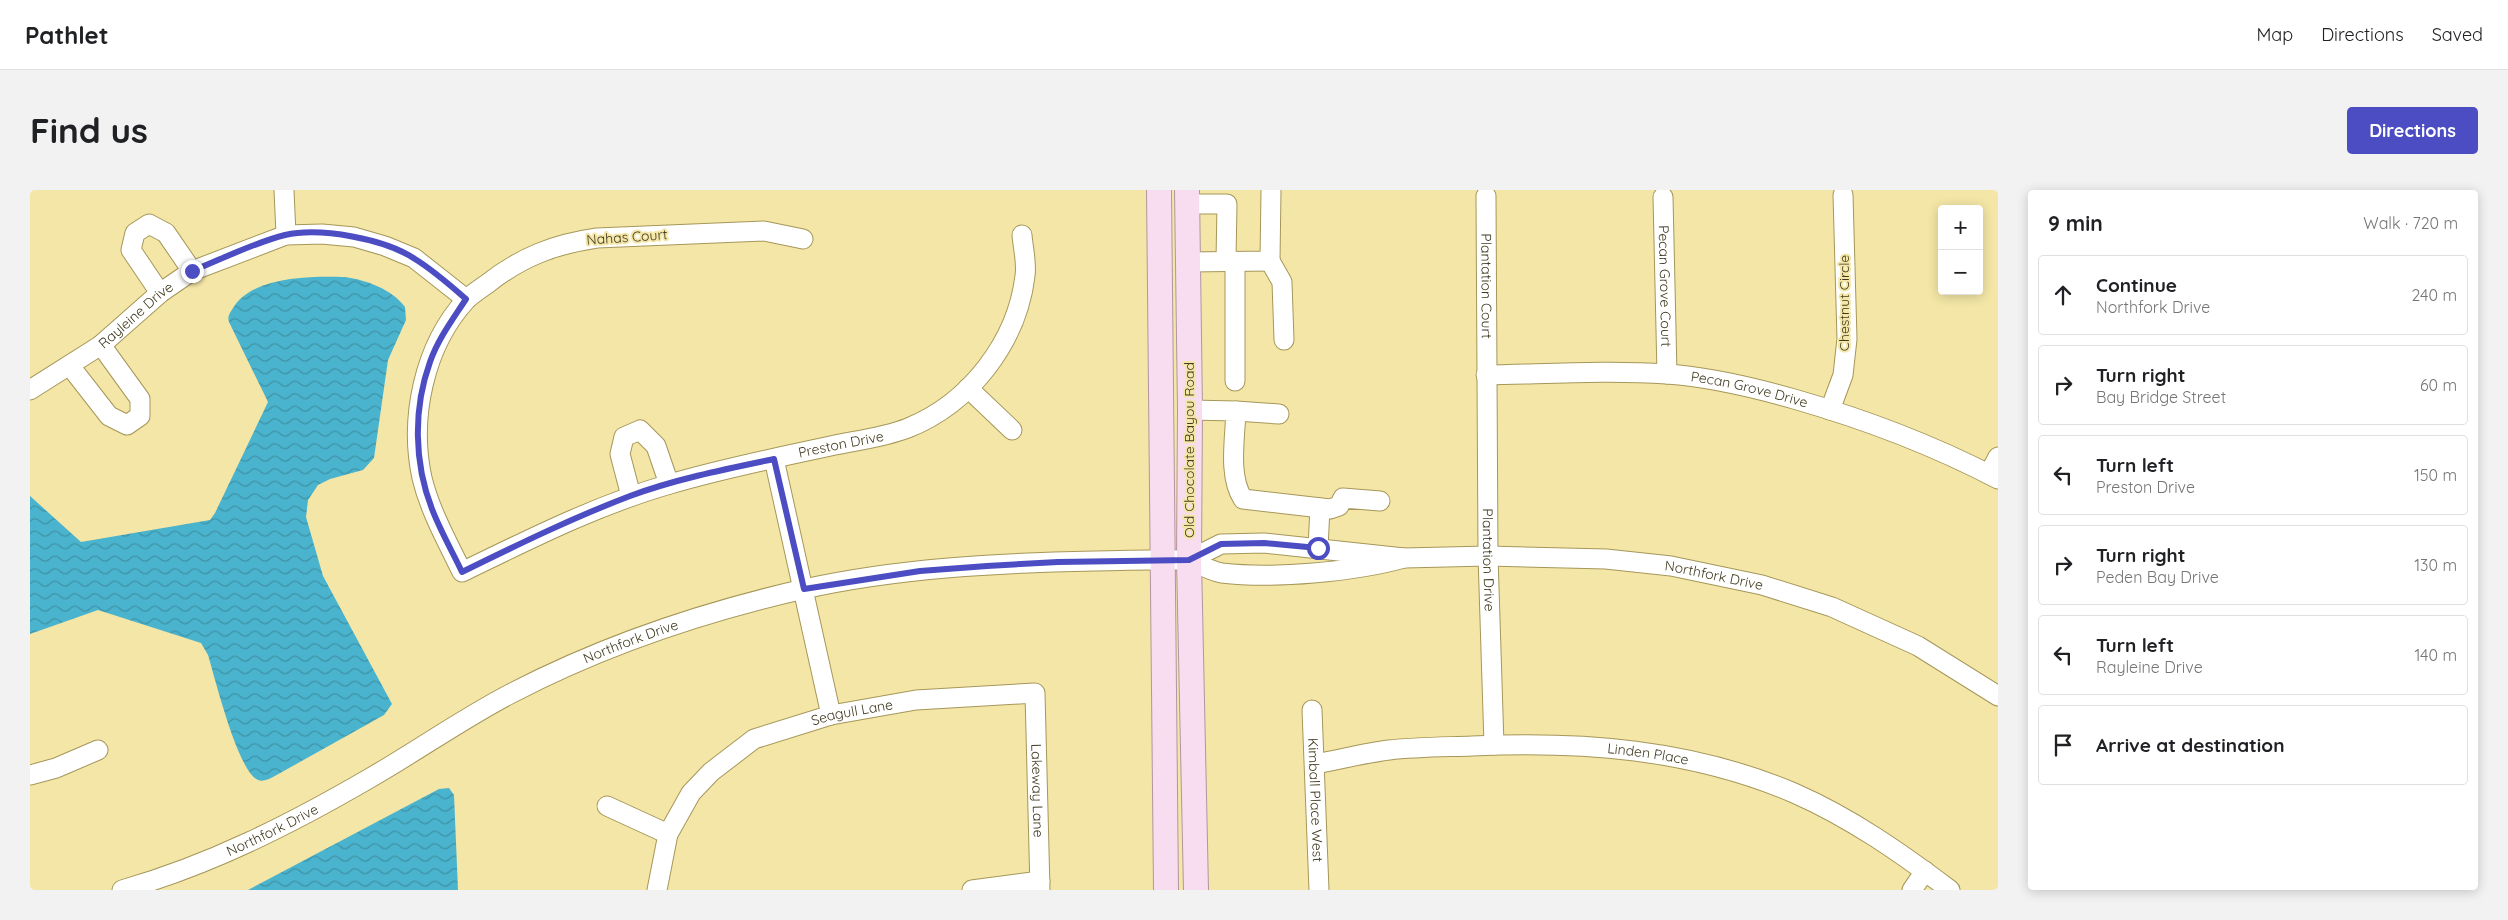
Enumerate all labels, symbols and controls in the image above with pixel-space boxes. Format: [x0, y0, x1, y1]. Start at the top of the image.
text: Pathlet [25, 20, 109, 50]
text: Map [2256, 23, 2293, 46]
text: Directions [2321, 23, 2404, 46]
text: Saved [2432, 23, 2483, 46]
button: Directions [2347, 107, 2478, 154]
text: Find us [30, 108, 148, 152]
map controls [1938, 205, 1983, 295]
button: + [1938, 205, 1983, 250]
text: 9 min [2048, 210, 2103, 236]
text: Walk · 720 m [2363, 213, 2458, 233]
street label: Nahas Court [586, 225, 668, 249]
street label: Pecan Grove Court [1655, 225, 1675, 347]
street label: Plantation Court [1477, 233, 1496, 339]
button: − [1938, 250, 1983, 295]
street label: Chestnut Circle [1835, 255, 1853, 351]
route end [181, 260, 204, 283]
text: Continue [2096, 273, 2177, 297]
street label: Rayleine Drive [94, 278, 177, 352]
icon: ahead [2049, 281, 2077, 309]
text: 240 m [2411, 285, 2457, 305]
text: Northfork Drive [2096, 297, 2210, 317]
street label: Old Chocolate Bayou Road [1180, 362, 1198, 538]
text: Turn right [2096, 363, 2185, 387]
street label: Pecan Grove Drive [1690, 367, 1810, 412]
icon: right [2049, 371, 2077, 399]
text: 60 m [2420, 375, 2457, 395]
text: Bay Bridge Street [2096, 387, 2226, 407]
street label: Preston Drive [797, 427, 885, 462]
text: Turn left [2096, 453, 2174, 477]
icon: left [2049, 461, 2077, 489]
text: 150 m [2414, 465, 2457, 485]
text: Preston Drive [2096, 477, 2195, 497]
street label: Plantation Drive [1479, 508, 1499, 612]
route start [1307, 537, 1330, 560]
text: Turn right [2096, 543, 2185, 567]
icon: right [2049, 551, 2077, 579]
text: 130 m [2414, 555, 2457, 575]
street label: Northfork Drive [1664, 556, 1765, 594]
text: Peden Bay Drive [2096, 567, 2219, 587]
street label: Northfork Drive [580, 615, 681, 667]
text: Turn left [2096, 633, 2174, 657]
icon: left [2049, 641, 2077, 669]
text: 140 m [2414, 645, 2457, 665]
text: Rayleine Drive [2096, 657, 2203, 677]
street label: Seagull Lane [809, 695, 894, 730]
icon: arrive [2049, 731, 2077, 759]
text: Arrive at destination [2096, 733, 2285, 757]
street label: Kimball Place West [1304, 738, 1327, 863]
street label: Linden Place [1607, 739, 1690, 769]
street label: Lakeway Lane [1027, 743, 1048, 838]
street label: Northfork Drive [223, 800, 321, 860]

